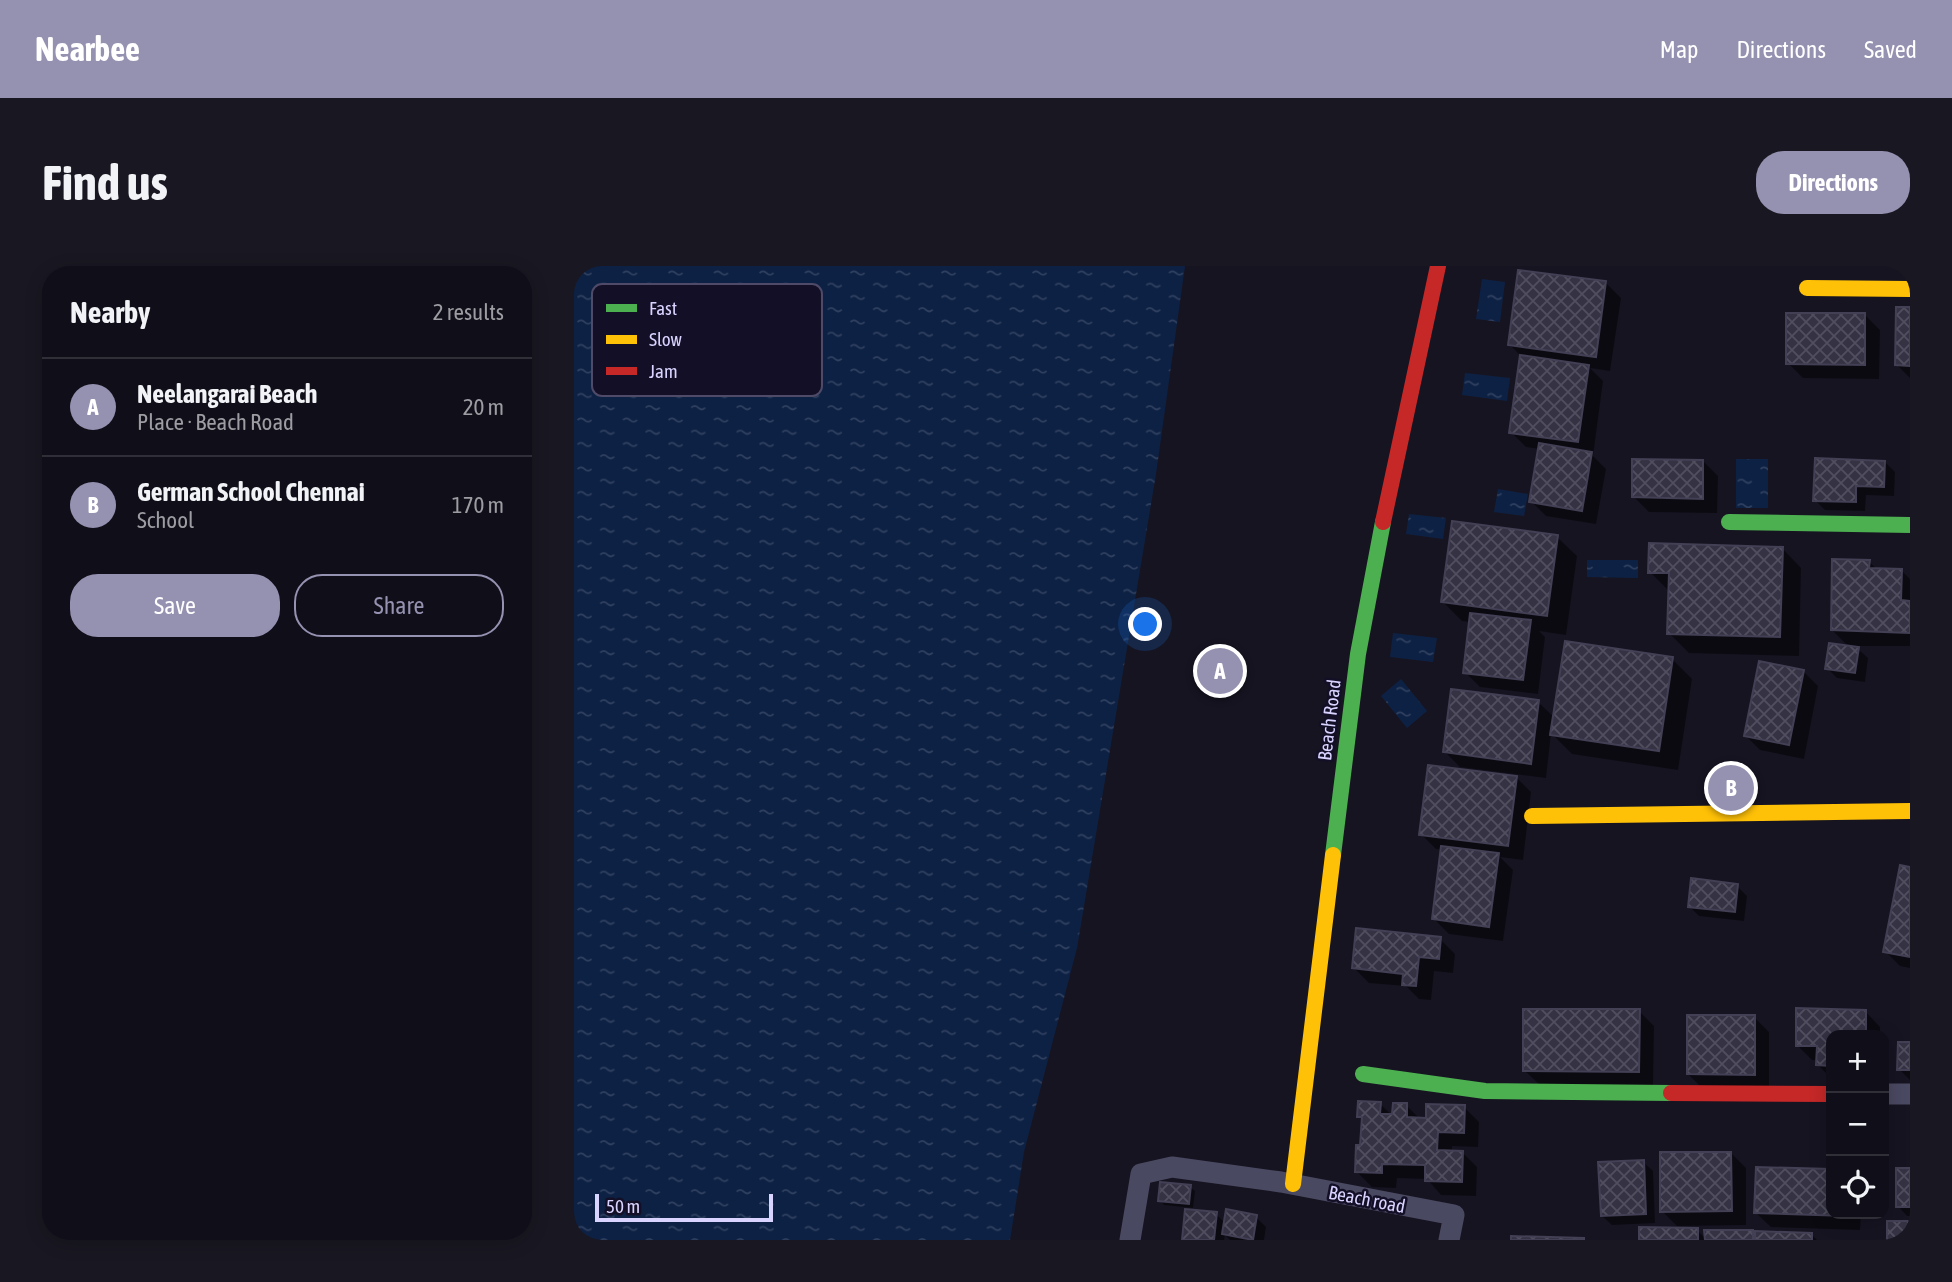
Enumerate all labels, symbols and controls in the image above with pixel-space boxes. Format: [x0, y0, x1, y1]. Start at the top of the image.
text: Nearbee [35, 30, 140, 68]
text: Map [1660, 36, 1698, 63]
text: Directions [1736, 36, 1826, 63]
text: Saved [1864, 36, 1917, 63]
button: Directions [1756, 151, 1910, 214]
text: Find us [42, 154, 168, 210]
legend [592, 284, 822, 396]
text: Nearby [70, 295, 150, 329]
text: Fast [649, 297, 677, 319]
text: 2 results [433, 299, 504, 325]
text: Slow [649, 328, 683, 350]
text: Jam [649, 360, 678, 382]
text: Neelangarai Beach [137, 379, 317, 409]
text: A [87, 394, 99, 420]
text: 20 m [463, 394, 504, 420]
text: Place · Beach Road [137, 409, 294, 435]
text: German School Chennai [137, 477, 365, 507]
text: B [88, 492, 98, 518]
text: 170 m [452, 492, 504, 518]
text: School [137, 507, 194, 533]
button: Save [70, 574, 280, 637]
button: Share [294, 574, 504, 637]
your location [1128, 607, 1162, 641]
pin: A [1197, 645, 1243, 697]
street label: Beach Road [1313, 678, 1345, 762]
pin: B [1708, 762, 1754, 814]
map controls [1826, 1030, 1889, 1219]
button: + [1826, 1030, 1889, 1093]
button: − [1826, 1093, 1889, 1156]
button: locate [1826, 1156, 1889, 1219]
street label: Beach road [1327, 1181, 1407, 1217]
scale bar [595, 1191, 774, 1223]
text: 50 m [606, 1195, 640, 1217]

